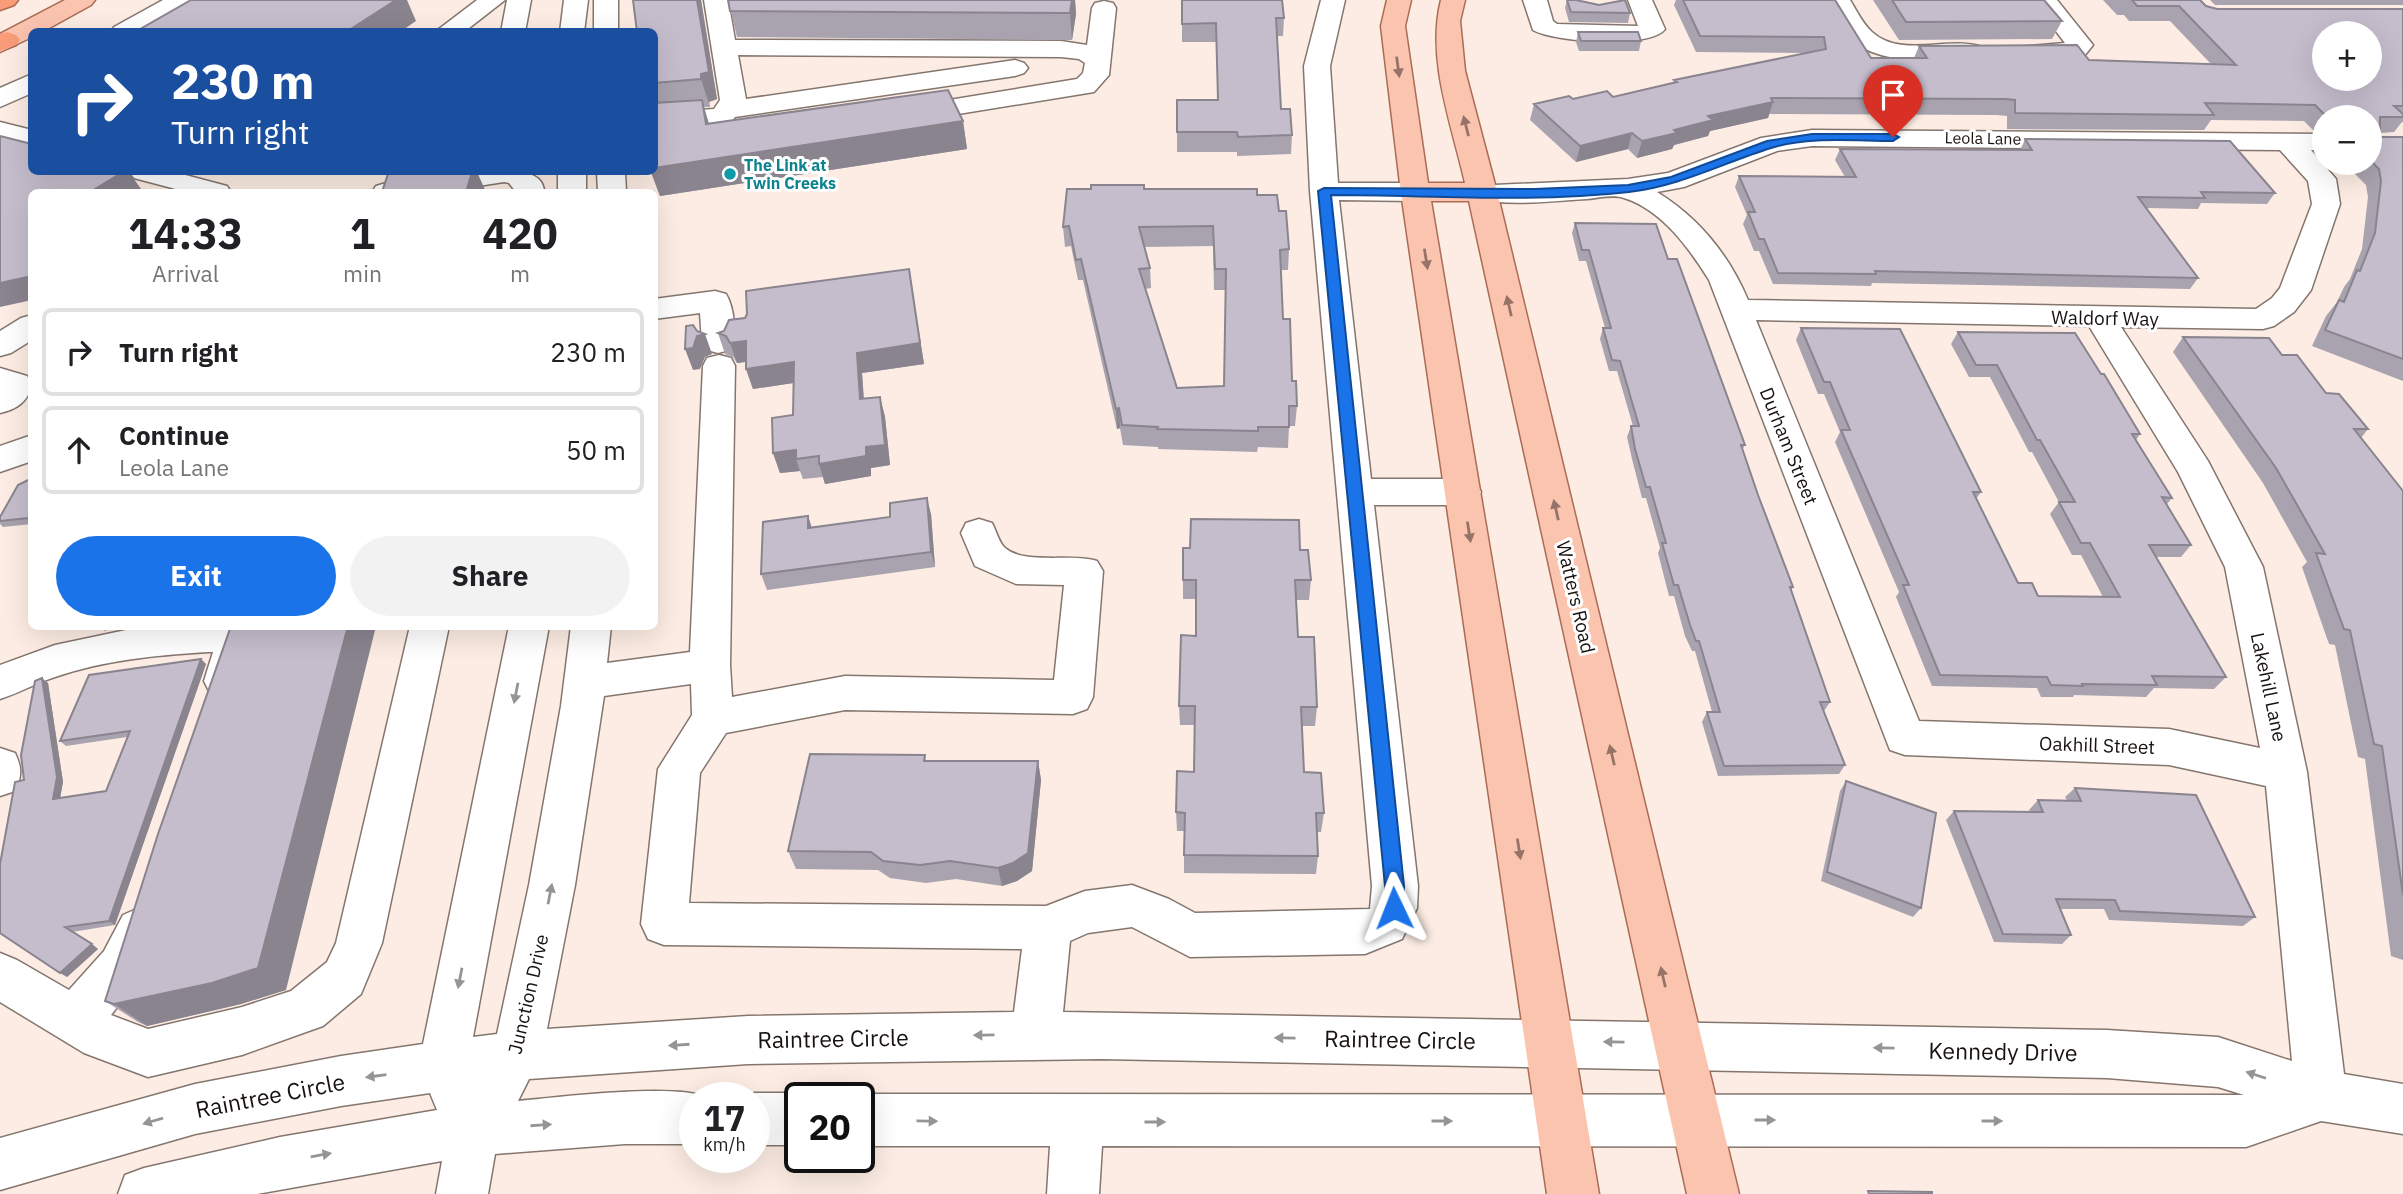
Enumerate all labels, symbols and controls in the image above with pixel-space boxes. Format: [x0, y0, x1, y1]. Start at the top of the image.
map controls [2312, 21, 2382, 175]
button: + [2312, 21, 2382, 91]
text: 230 m [171, 49, 315, 112]
icon: right [56, 56, 147, 147]
one-way arrow [1393, 56, 1404, 78]
pin [1863, 65, 1923, 137]
icon: arrive [1874, 76, 1912, 114]
button: − [2312, 105, 2382, 175]
text: Turn right [171, 111, 309, 153]
one-way arrow [1460, 114, 1471, 136]
street label: Leola Lane [1944, 127, 2022, 149]
place label: The Link at Twin Creeks [744, 155, 836, 193]
marker: The Link at Twin Creeks [722, 166, 738, 182]
text: 14:33 [128, 206, 243, 261]
text: 1 [350, 206, 375, 261]
text: 420 [482, 206, 558, 261]
one-way arrow [1421, 248, 1432, 270]
text: Arrival [152, 258, 219, 288]
text: min [343, 258, 382, 288]
text: m [510, 258, 530, 288]
one-way arrow [1503, 295, 1514, 317]
street label: Waldorf Way [2051, 305, 2160, 331]
icon: right [60, 333, 98, 371]
text: Turn right [119, 335, 238, 369]
text: 230 m [550, 335, 626, 369]
street label: Durham Street [1755, 384, 1823, 508]
text: Continue [119, 418, 229, 452]
icon: ahead [60, 431, 98, 469]
text: 50 m [566, 433, 626, 467]
text: Leola Lane [119, 452, 229, 482]
one-way arrow [1550, 499, 1561, 521]
one-way arrow [1464, 521, 1475, 543]
button: Exit [56, 536, 336, 616]
button: Share [350, 536, 630, 616]
street label: Watters Road [1551, 538, 1601, 656]
street label: Lakehill Lane [2246, 630, 2292, 744]
one-way arrow [510, 683, 521, 705]
street label: Oakhill Street [2039, 731, 2155, 759]
one-way arrow [1607, 744, 1618, 766]
one-way arrow [1514, 838, 1525, 860]
position arrow [1357, 871, 1431, 945]
one-way arrow [545, 883, 556, 905]
street label: Junction Drive [503, 932, 553, 1056]
one-way arrow [1658, 966, 1669, 988]
one-way arrow [455, 967, 466, 989]
street label: Raintree Circle [757, 1022, 909, 1054]
street label: Raintree Circle [1324, 1023, 1476, 1055]
one-way arrow [973, 1029, 995, 1041]
one-way arrow [1274, 1032, 1296, 1043]
street label: Kennedy Drive [1928, 1035, 2078, 1067]
one-way arrow [1603, 1037, 1625, 1048]
one-way arrow [668, 1040, 690, 1051]
one-way arrow [1872, 1042, 1894, 1054]
street label: Raintree Circle [193, 1066, 347, 1124]
one-way arrow [2245, 1069, 2266, 1079]
one-way arrow [364, 1070, 386, 1081]
speed limit sign: 20 [784, 1082, 875, 1173]
text: 17 [703, 1095, 746, 1141]
one-way arrow [1754, 1114, 1776, 1126]
one-way arrow [917, 1115, 939, 1127]
one-way arrow [1431, 1115, 1453, 1127]
one-way arrow [1981, 1115, 2003, 1127]
one-way arrow [142, 1116, 164, 1127]
one-way arrow [1144, 1116, 1166, 1128]
one-way arrow [530, 1119, 552, 1130]
text: km/h [703, 1133, 746, 1156]
one-way arrow [310, 1149, 332, 1160]

